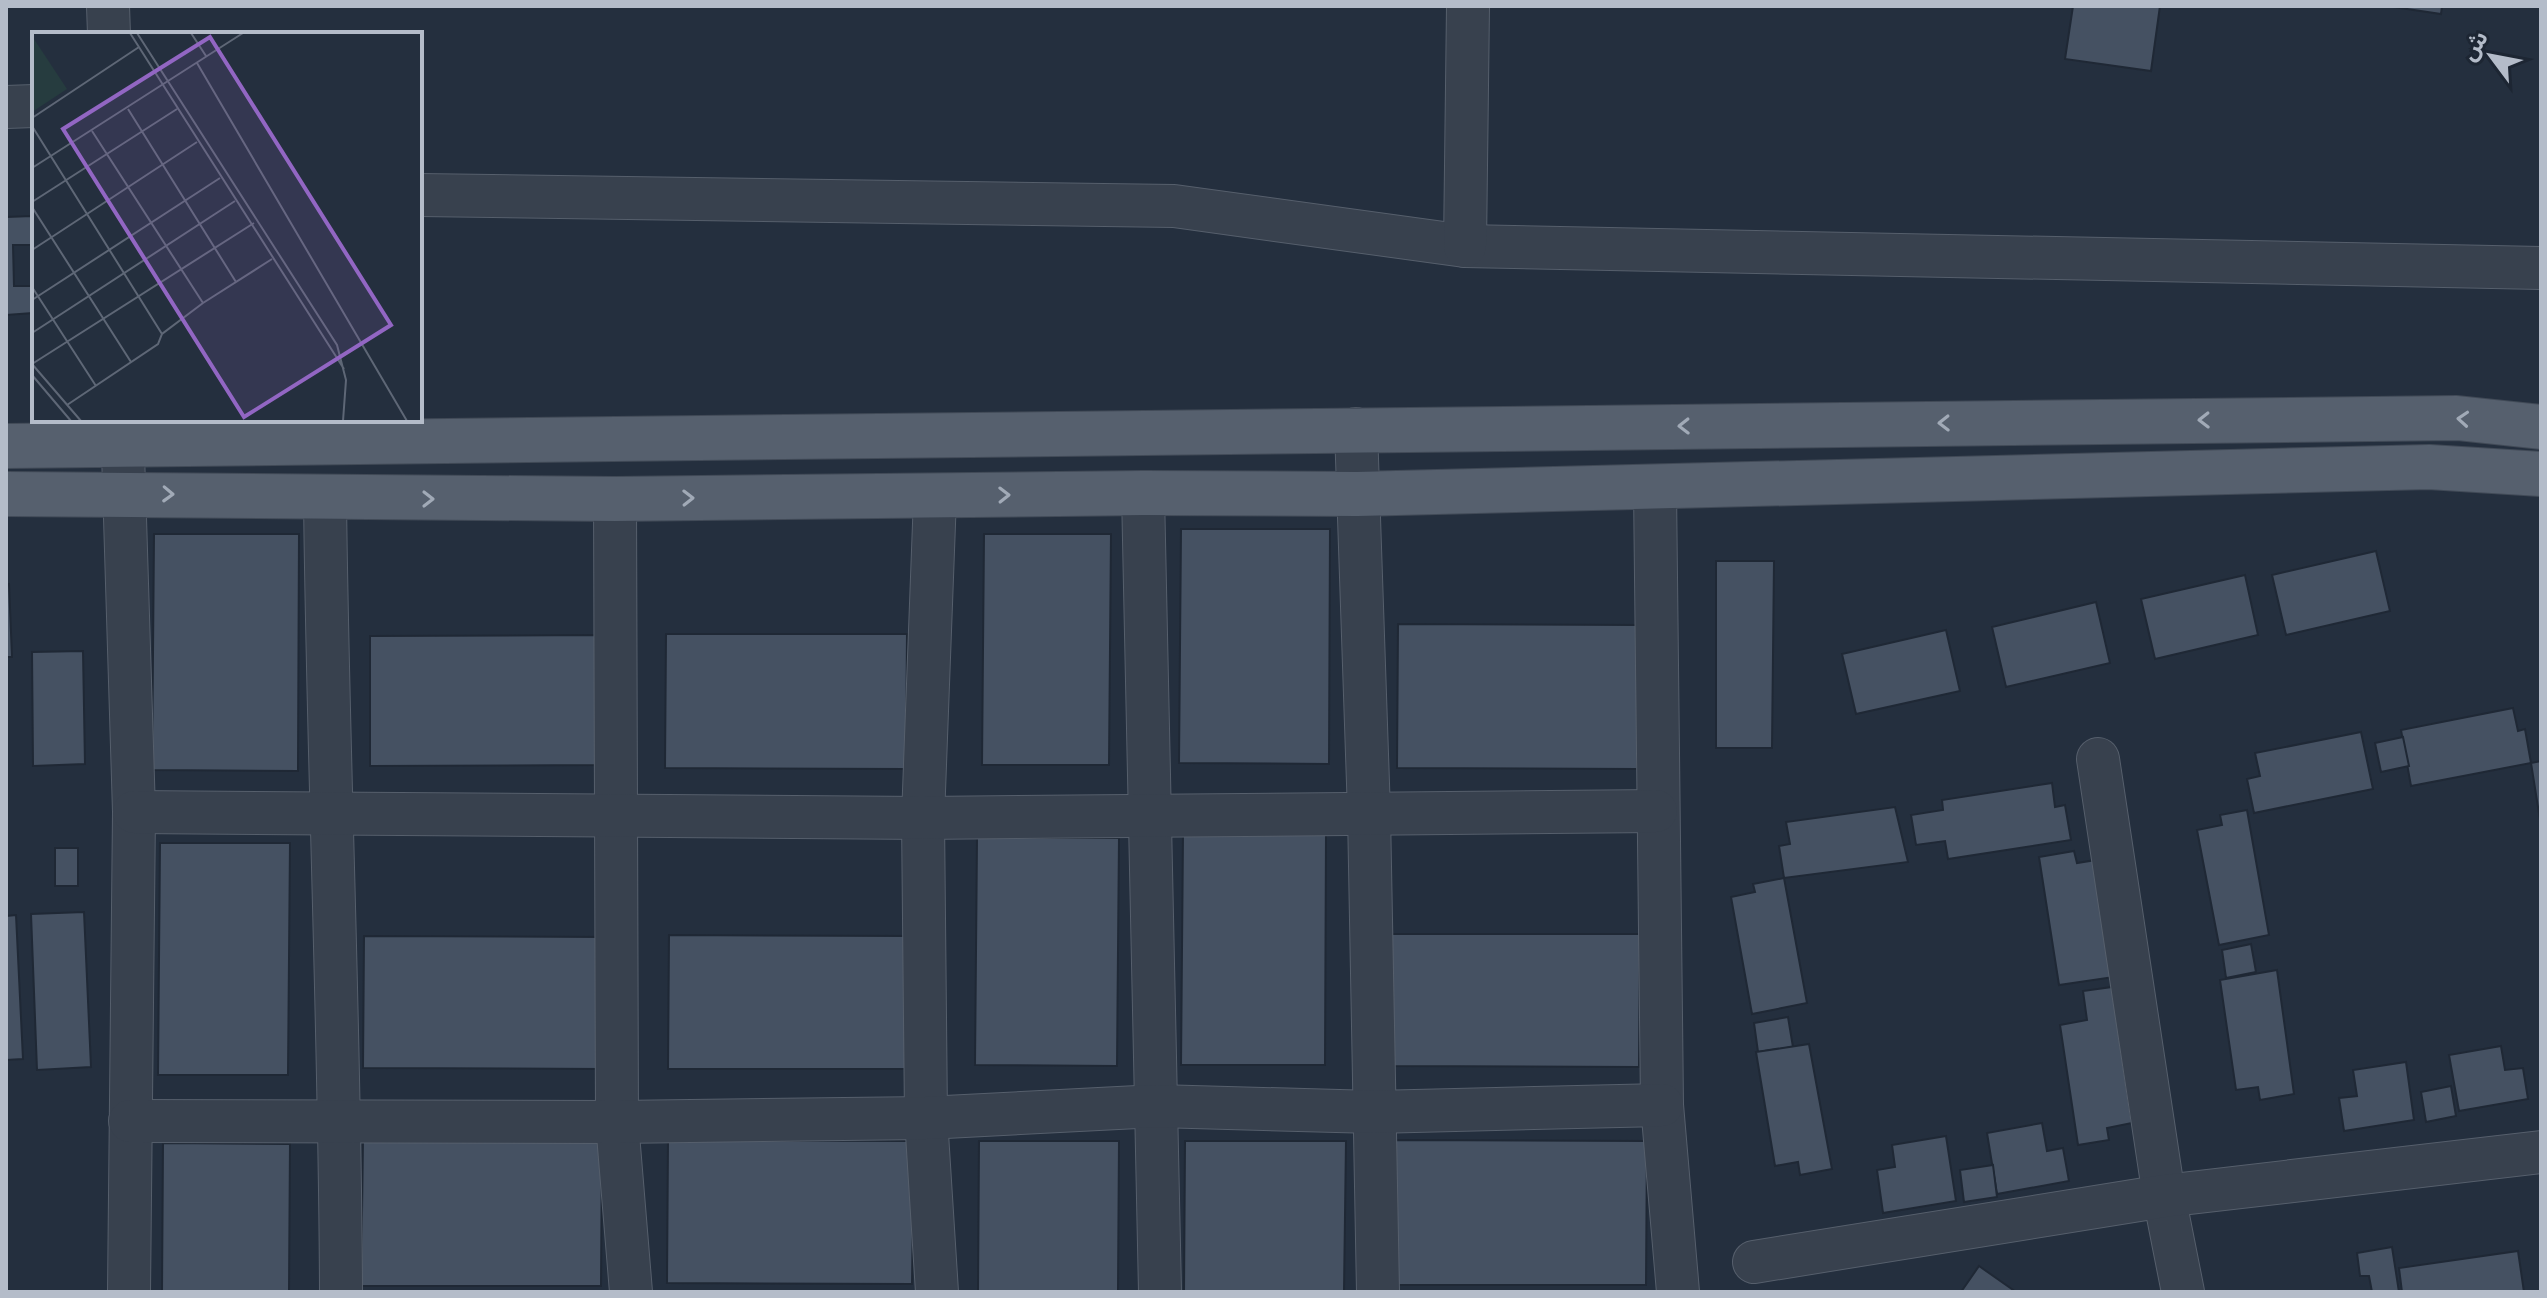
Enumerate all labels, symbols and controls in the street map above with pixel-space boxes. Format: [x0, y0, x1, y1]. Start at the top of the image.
north arrow [2451, 16, 2531, 96]
text: ش [2454, 25, 2494, 66]
inset map [32, 32, 422, 422]
one-way arrow [2197, 411, 2210, 429]
one-way arrow [2456, 411, 2469, 428]
one-way arrow [1937, 414, 1950, 432]
one-way arrow [1677, 417, 1690, 435]
one-way arrow [162, 486, 175, 503]
one-way arrow [998, 487, 1011, 504]
one-way arrow [422, 490, 435, 508]
one-way arrow [682, 490, 695, 507]

